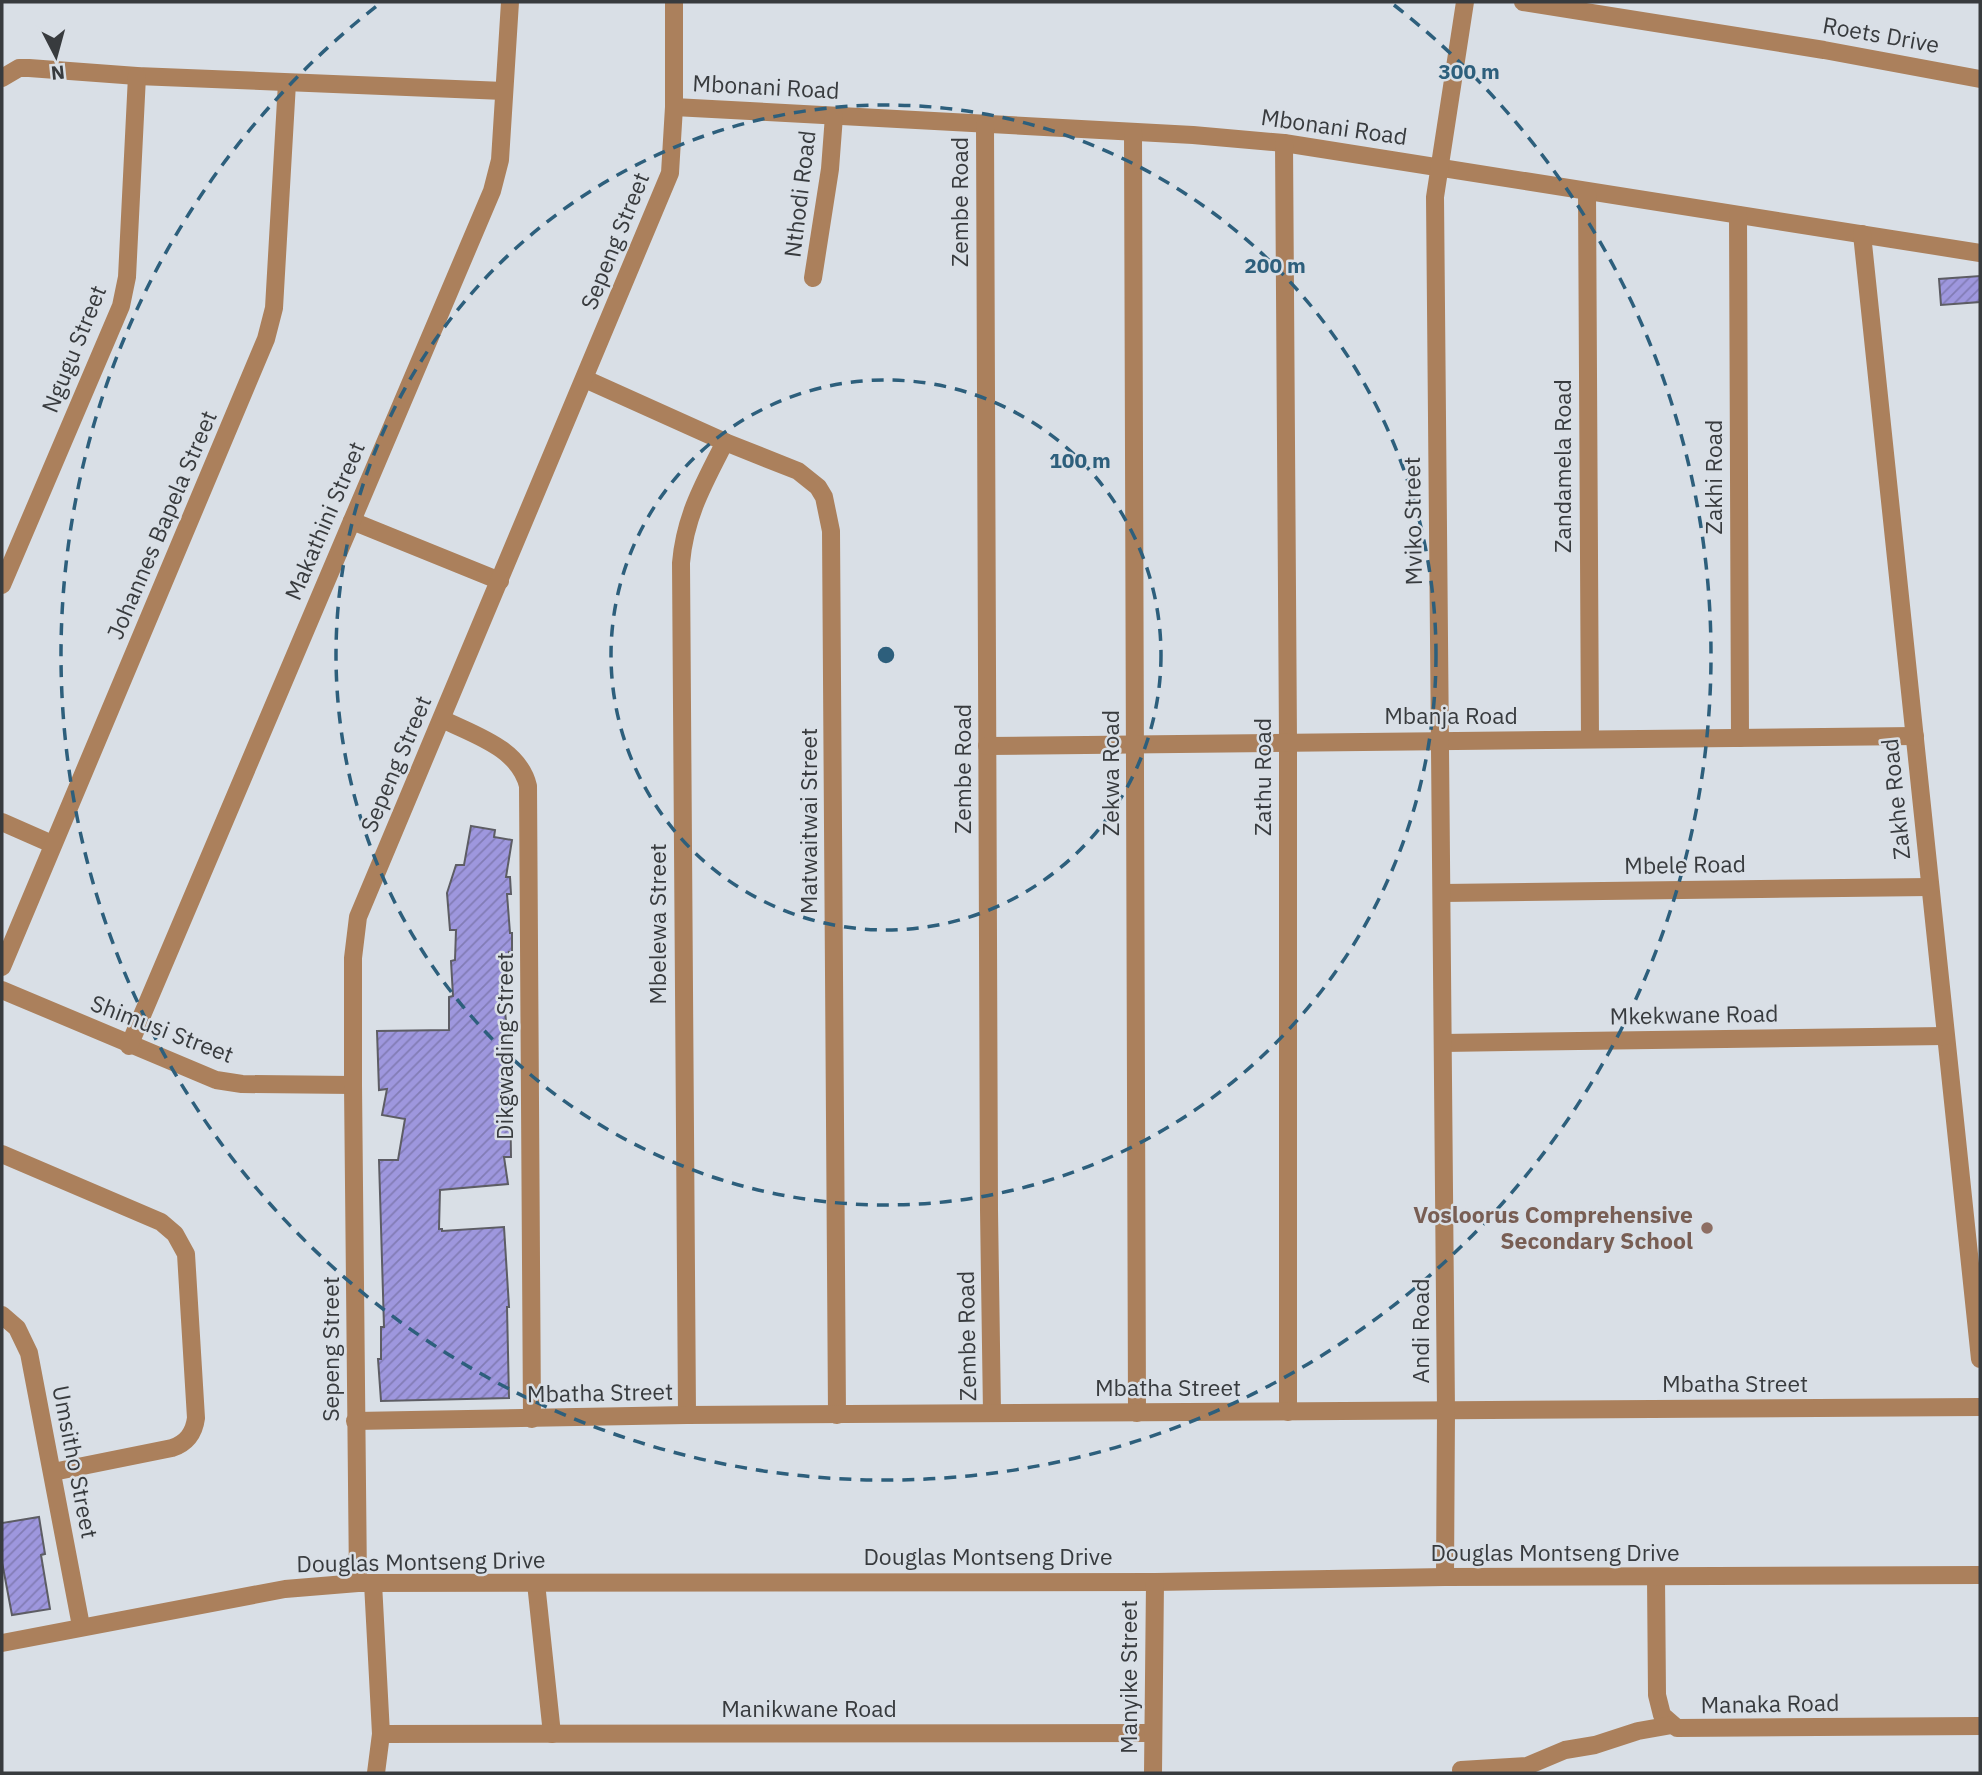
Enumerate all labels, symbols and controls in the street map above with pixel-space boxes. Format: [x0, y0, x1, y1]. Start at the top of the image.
street label: Roets Drive [1820, 9, 1942, 59]
north arrow [21, 21, 91, 91]
text: 300 m [1438, 57, 1500, 85]
text: N [50, 60, 66, 86]
street label: Mbonani Road [692, 67, 840, 105]
street label: Mbonani Road [1259, 101, 1409, 151]
street label: Nthodi Road [776, 129, 822, 259]
street label: Zembe Road [944, 137, 974, 267]
street label: Sepeng Street [573, 167, 655, 314]
text: 200 m [1244, 251, 1306, 279]
street label: Ngugu Street [34, 280, 112, 417]
street label: Zandamela Road [1547, 379, 1577, 553]
street label: Johannes Bapela Street [99, 406, 223, 644]
street label: Zakhi Road [1698, 420, 1728, 534]
street label: Makathini Street [277, 437, 371, 604]
text: 100 m [1049, 446, 1111, 474]
street label: Mviko Street [1396, 456, 1428, 586]
centre of rings [874, 643, 898, 667]
street label: Sepeng Street [353, 691, 437, 837]
street label: Mbanja Road [1384, 700, 1518, 730]
street label: Zembe Road [947, 704, 977, 834]
street label: Zekwa Road [1095, 710, 1125, 836]
street label: Zathu Road [1247, 718, 1277, 836]
street label: Matwaitwai Street [793, 728, 823, 914]
street label: Zakhe Road [1874, 737, 1916, 861]
street label: Mbelewa Street [642, 843, 672, 1005]
street label: Mbele Road [1624, 848, 1746, 880]
street label: Dikgwading Street [489, 952, 519, 1140]
street label: Shimusi Street [87, 987, 238, 1069]
street label: Mkekwane Road [1609, 998, 1779, 1030]
place label: Vosloorus Comprehensive Secondary School [1413, 1199, 1693, 1255]
marker: Vosloorus Comprehensive Secondary School [1699, 1220, 1715, 1236]
street label: Zembe Road [950, 1271, 982, 1401]
street label: Sepeng Street [315, 1276, 345, 1422]
street label: Andi Road [1405, 1278, 1435, 1384]
street label: Mbatha Street [1662, 1368, 1808, 1398]
street label: Mbatha Street [1095, 1372, 1241, 1402]
street label: Mbatha Street [527, 1376, 673, 1408]
street label: Umsitho Street [46, 1383, 106, 1541]
street label: Douglas Montseng Drive [1430, 1537, 1680, 1567]
street label: Douglas Montseng Drive [863, 1541, 1113, 1571]
street label: Douglas Montseng Drive [296, 1544, 546, 1578]
street label: Manyike Street [1113, 1600, 1143, 1754]
street label: Manaka Road [1700, 1687, 1840, 1719]
street label: Manikwane Road [721, 1693, 897, 1723]

